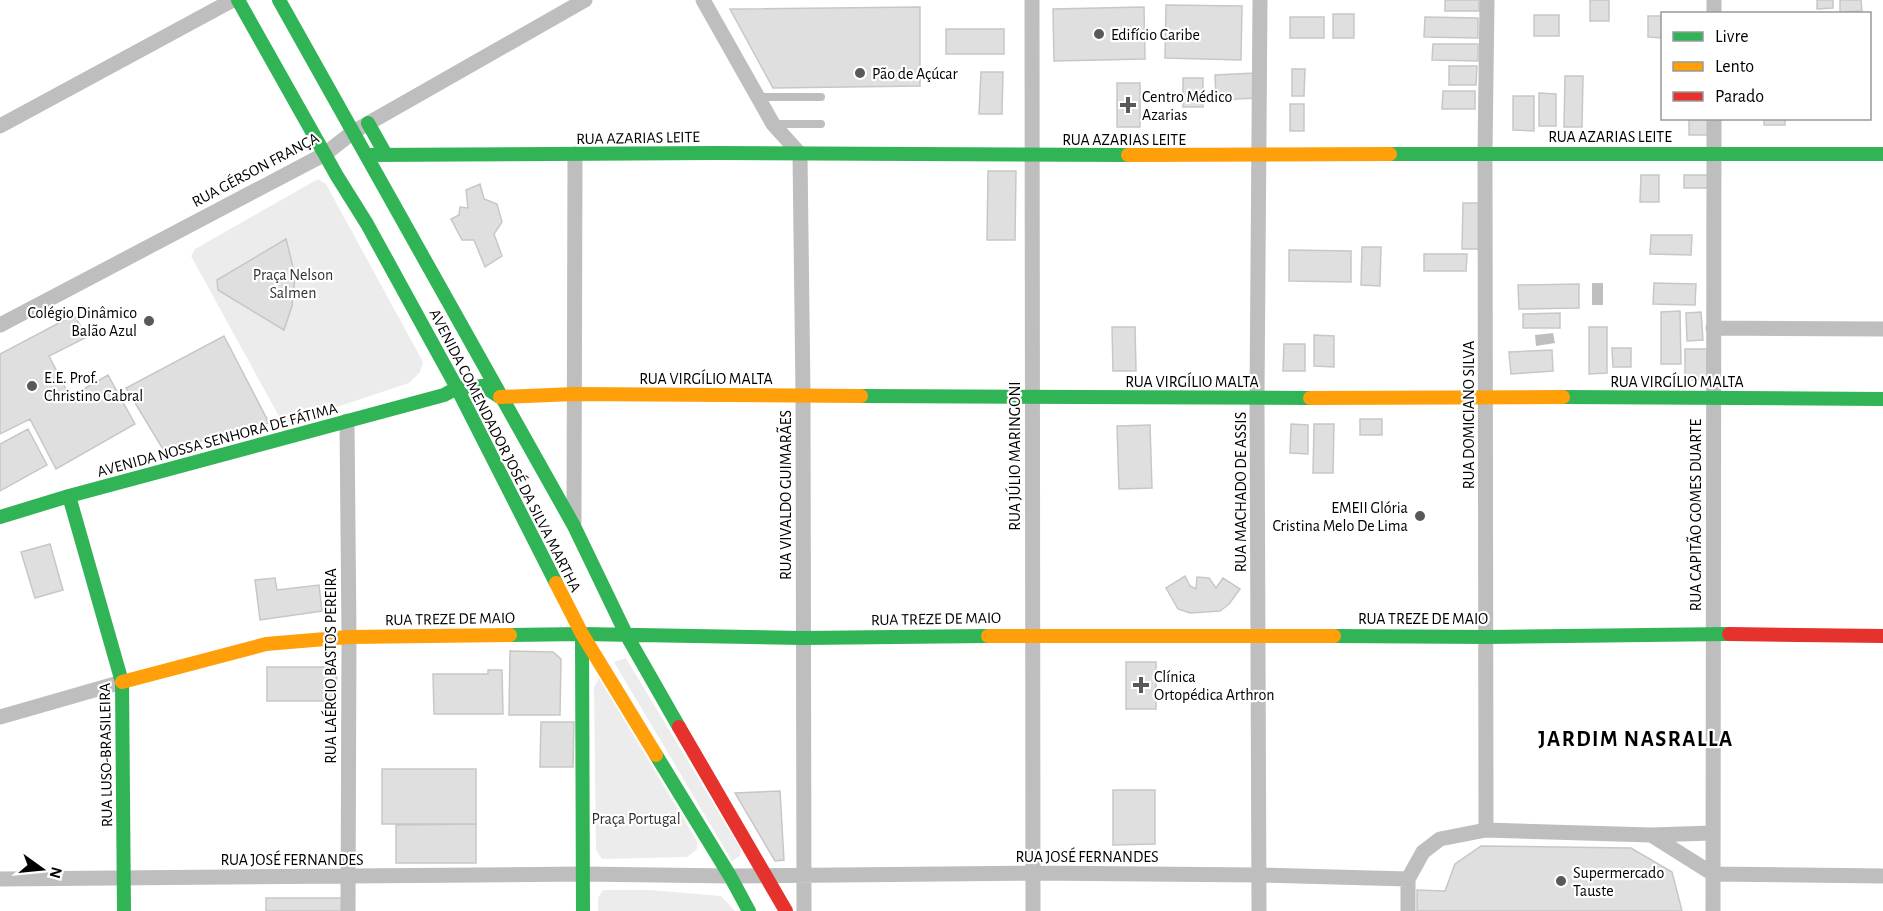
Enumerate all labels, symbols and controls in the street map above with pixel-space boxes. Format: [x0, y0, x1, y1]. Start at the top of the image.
legend [1661, 12, 1871, 120]
marker: Edifício Caribe [1092, 27, 1106, 41]
place label: Edifício Caribe [1111, 27, 1200, 43]
text: Livre [1715, 28, 1749, 46]
text: Lento [1715, 58, 1754, 76]
marker: Pão de Açúcar [853, 66, 867, 80]
place label: Pão de Açúcar [872, 66, 959, 82]
text: Parado [1715, 88, 1764, 106]
place label: Centro Médico Azarias [1142, 89, 1232, 123]
marker: Centro Médico Azarias [1119, 96, 1137, 114]
street label: RUA GÉRSON FRANÇA [189, 128, 321, 210]
street label: RUA AZARIAS LEITE [576, 129, 700, 147]
street label: RUA AZARIAS LEITE [1548, 129, 1672, 145]
street label: RUA AZARIAS LEITE [1062, 132, 1186, 148]
park label: Praça Nelson Salmen [253, 267, 333, 301]
place label: Colégio Dinâmico Balão Azul [27, 305, 137, 339]
street label: AVENIDA COMENDADOR JOSÉ DA SILVA MARTHA [426, 306, 586, 594]
marker: Colégio Dinâmico Balão Azul [142, 314, 156, 328]
street label: RUA DOMICIANO SILVA [1461, 341, 1477, 489]
street label: RUA VIRGÍLIO MALTA [639, 369, 773, 387]
place label: E.E. Prof. Christino Cabral [44, 370, 143, 404]
street label: RUA VIRGÍLIO MALTA [1125, 372, 1259, 390]
street label: RUA VIRGÍLIO MALTA [1610, 372, 1744, 390]
marker: E.E. Prof. Christino Cabral [25, 379, 39, 393]
street label: RUA JÚLIO MARINGONI [1005, 381, 1023, 531]
street label: AVENIDA NOSSA SENHORA DE FÁTIMA [95, 398, 339, 480]
street label: RUA VIVALDO GUIMARÃES [776, 410, 794, 580]
street label: RUA MACHADO DE ASSIS [1233, 412, 1249, 572]
street label: RUA CAPITÃO GOMES DUARTE [1686, 419, 1704, 611]
place label: EMEII Glória Cristina Melo De Lima [1273, 500, 1408, 534]
marker: EMEII Glória Cristina Melo De Lima [1413, 509, 1427, 523]
street label: RUA LAÉRCIO BASTOS PEREIRA [321, 568, 339, 764]
street label: RUA TREZE DE MAIO [385, 610, 515, 628]
street label: RUA TREZE DE MAIO [871, 610, 1001, 628]
street label: RUA TREZE DE MAIO [1358, 611, 1488, 627]
place label: Clínica Ortopédica Arthron [1154, 669, 1274, 703]
marker: Clínica Ortopédica Arthron [1132, 676, 1150, 694]
street label: RUA LUSO-BRASILEIRA [97, 683, 115, 827]
district label: JARDIM NASRALLA [1538, 728, 1734, 750]
park label: Praça Portugal [591, 811, 681, 827]
north arrow [12, 839, 72, 899]
street label: RUA JOSÉ FERNANDES [1015, 847, 1159, 865]
street label: RUA JOSÉ FERNANDES [220, 850, 364, 868]
text: N [46, 865, 65, 880]
place label: Supermercado Tauste [1573, 865, 1664, 899]
marker: Supermercado Tauste [1554, 874, 1568, 888]

